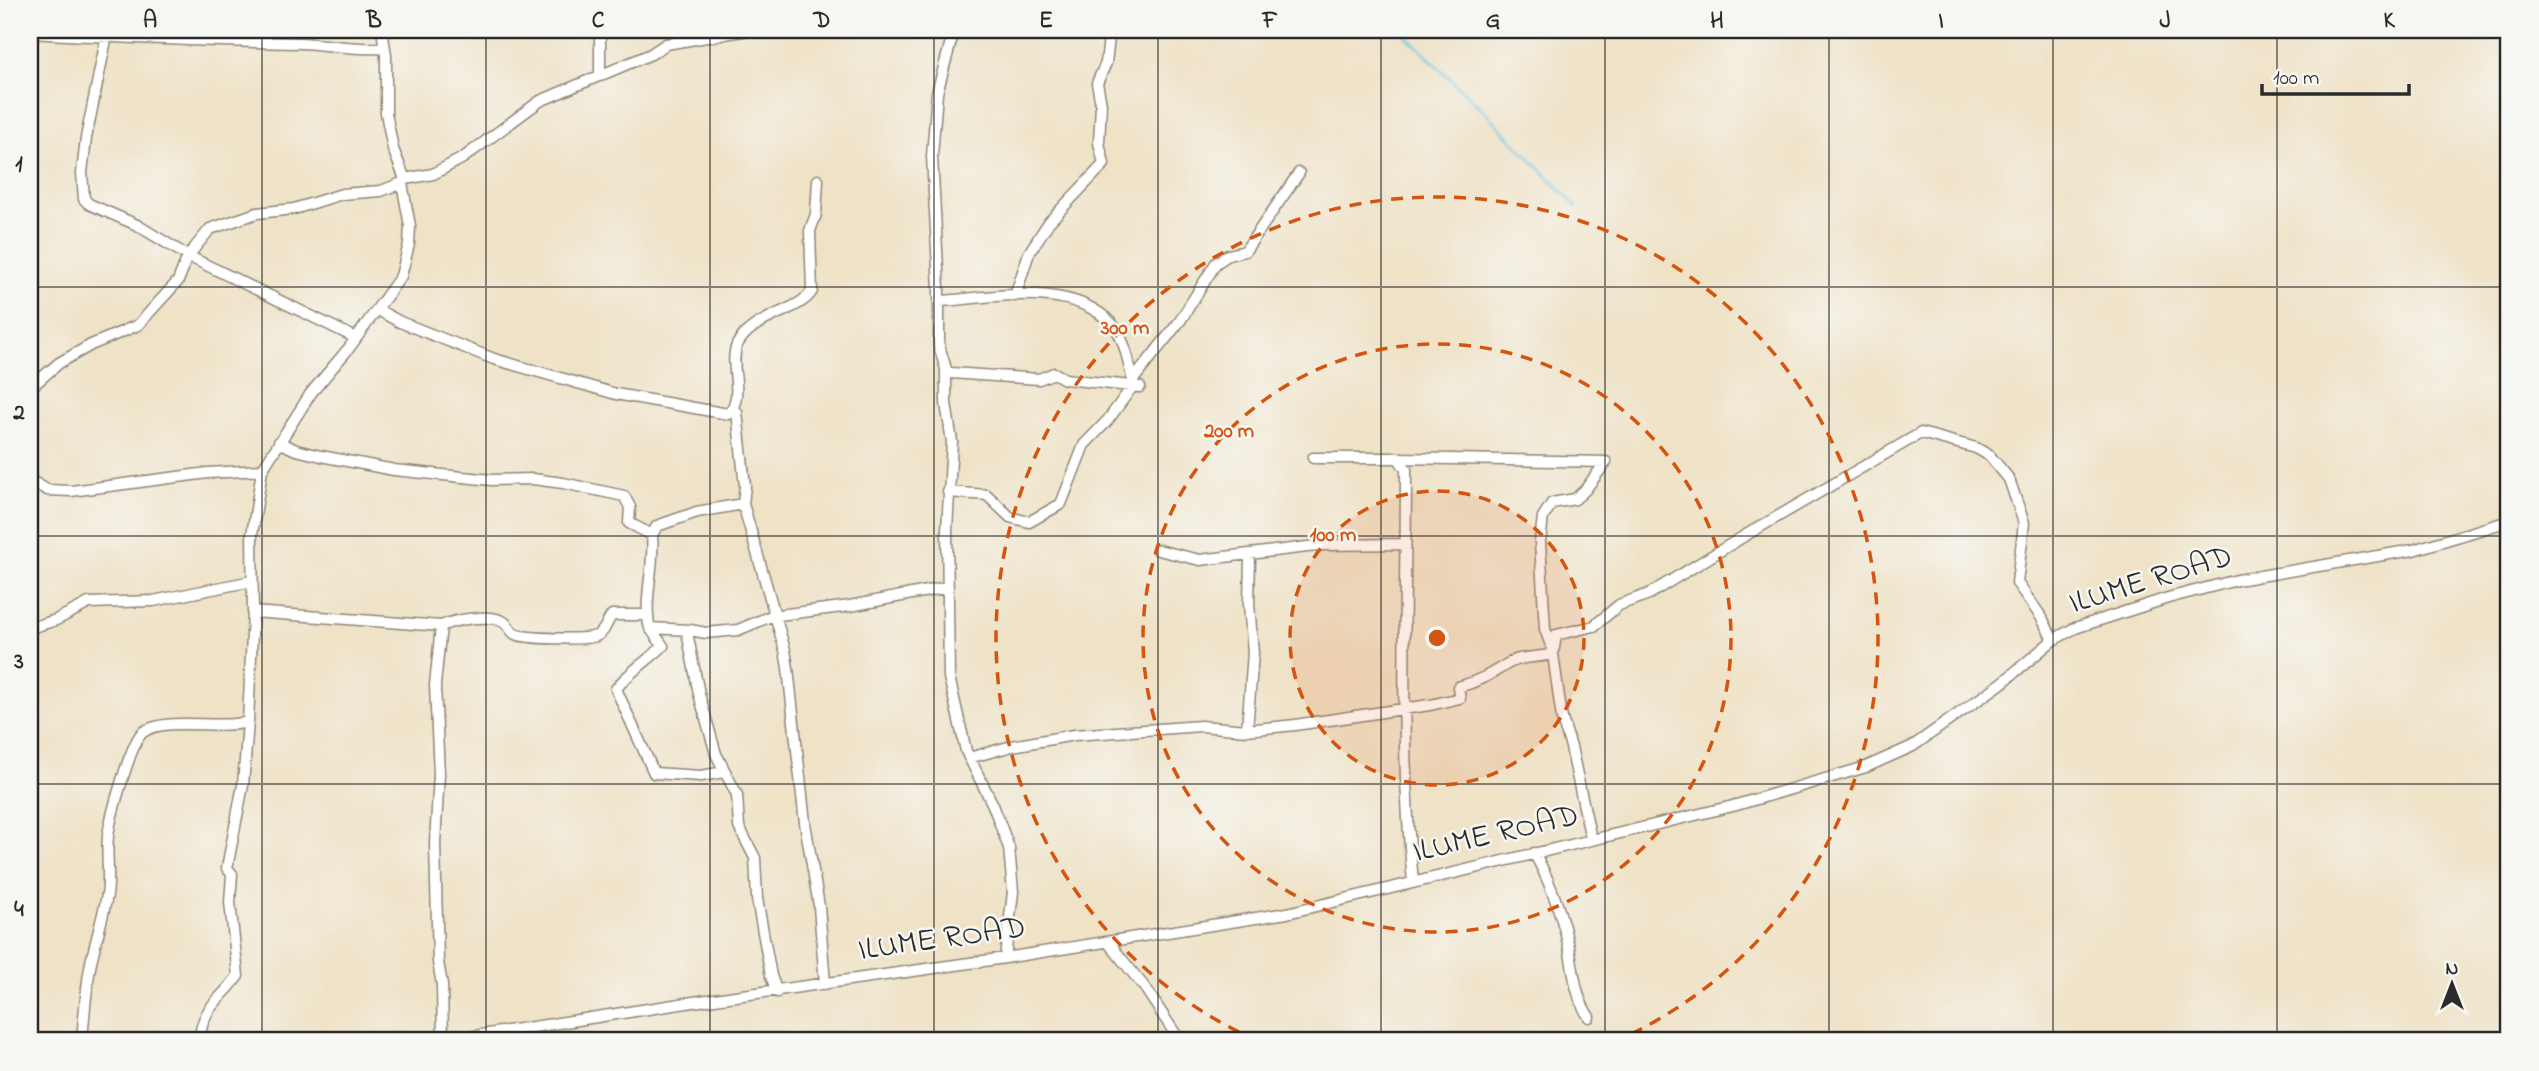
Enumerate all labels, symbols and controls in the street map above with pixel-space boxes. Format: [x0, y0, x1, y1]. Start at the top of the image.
text: A [143, 5, 157, 38]
text: B [365, 5, 382, 38]
text: C [592, 5, 605, 38]
text: D [813, 5, 830, 38]
text: E [1039, 5, 1053, 38]
text: F [1262, 5, 1278, 38]
text: G [1486, 5, 1500, 38]
text: H [1710, 5, 1724, 38]
text: I [1938, 5, 1944, 38]
text: J [2159, 5, 2171, 38]
text: K [2383, 5, 2395, 38]
scale bar [2262, 52, 2410, 96]
text: 100 m [2273, 64, 2319, 94]
text: 1 [15, 149, 23, 182]
text: 300 m [1100, 314, 1149, 344]
text: 2 [12, 397, 25, 430]
text: 200 m [1203, 417, 1254, 447]
text: 100 m [1310, 521, 1356, 551]
street label: ILUME ROAD [2063, 534, 2239, 628]
centre of rings [1425, 626, 1449, 650]
text: 3 [13, 646, 24, 679]
street label: ILUME ROAD [1409, 793, 1583, 877]
text: 4 [14, 894, 24, 927]
street label: ILUME ROAD [855, 905, 1029, 975]
north arrow [2416, 948, 2486, 1018]
text: N [2446, 956, 2459, 983]

